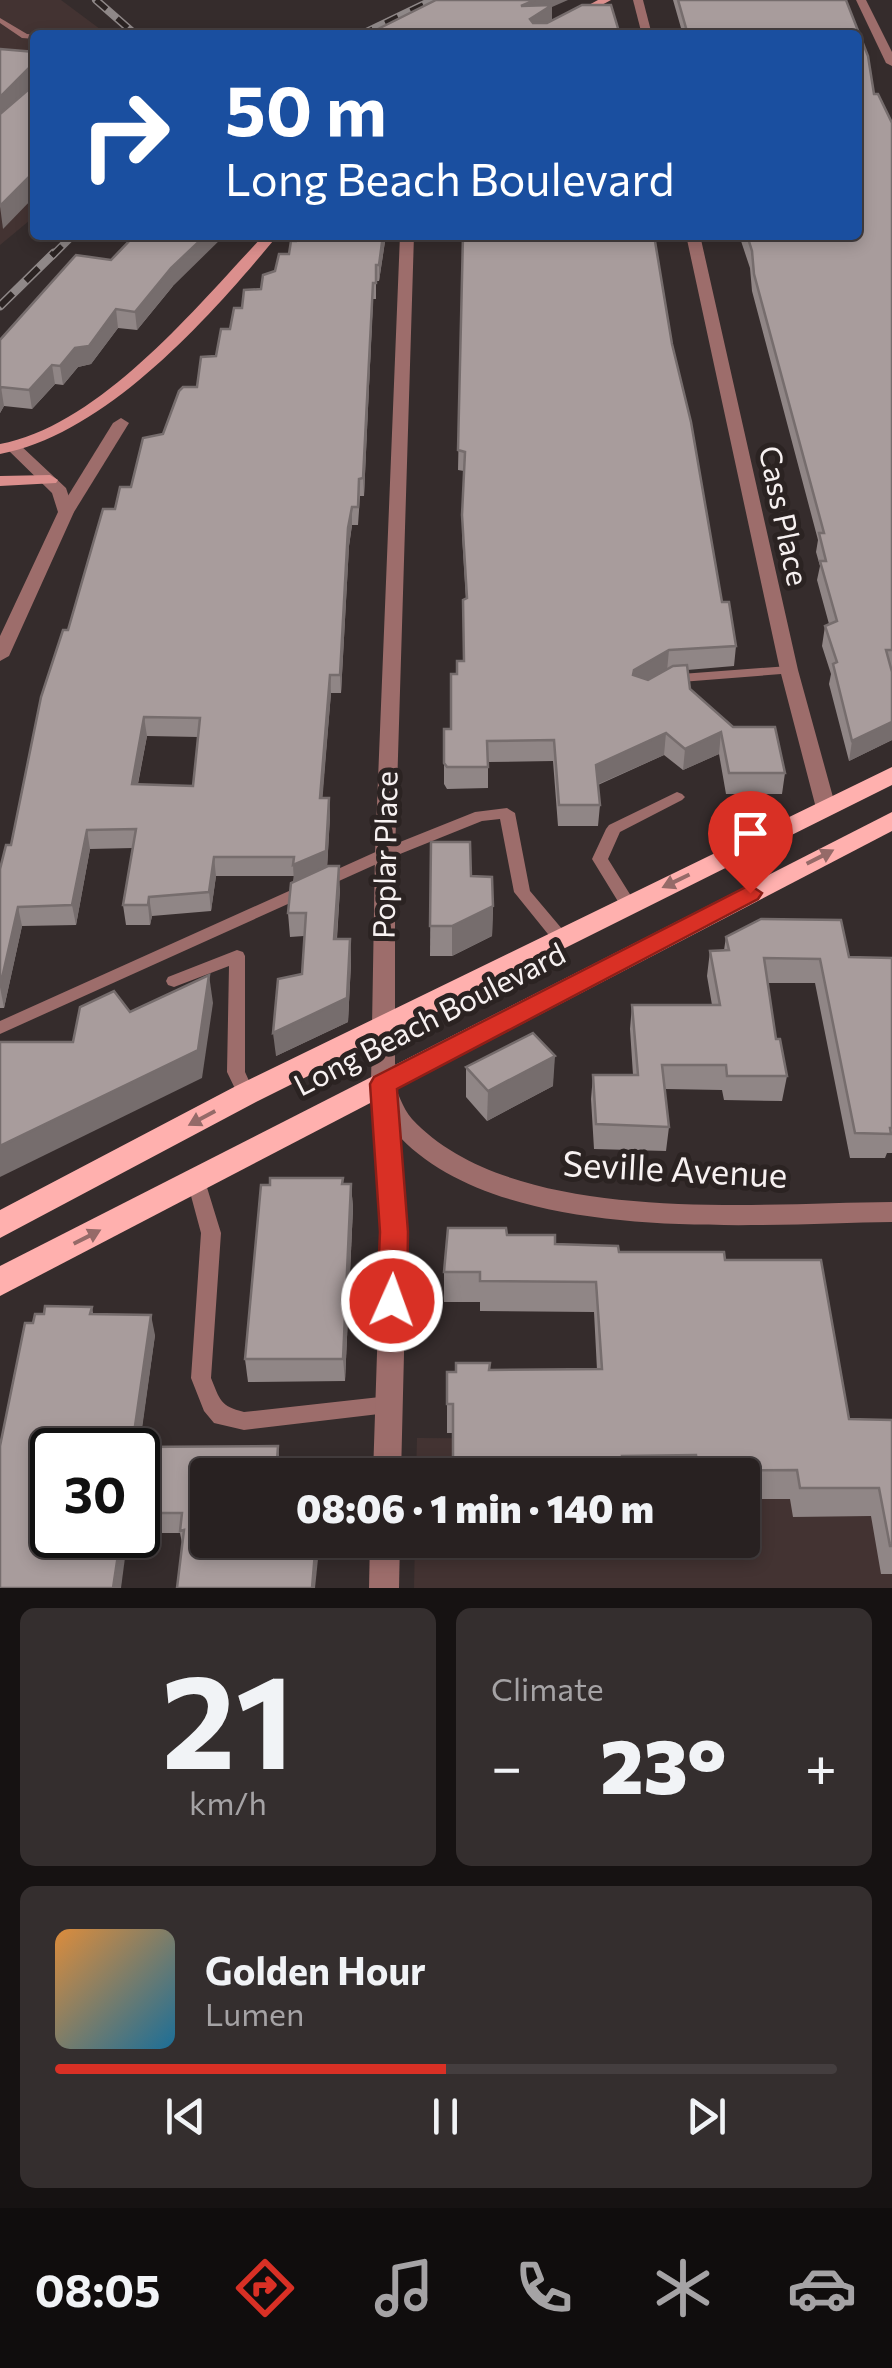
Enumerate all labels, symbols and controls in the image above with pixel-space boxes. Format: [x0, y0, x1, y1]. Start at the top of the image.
text: 50 m [225, 65, 387, 150]
icon: right [60, 70, 190, 200]
text: Long Beach Boulevard [225, 150, 674, 205]
street label: Cass Place [753, 442, 818, 589]
street label: Poplar Place [364, 771, 403, 939]
pin [708, 791, 793, 894]
icon: arrive [723, 806, 778, 861]
one-way arrow [806, 849, 835, 866]
one-way arrow [661, 873, 690, 890]
street label: Long Beach Boulevard [287, 933, 571, 1102]
one-way arrow [188, 1109, 217, 1126]
street label: Seville Avenue [562, 1140, 789, 1195]
one-way arrow [72, 1229, 101, 1246]
position arrow [340, 1249, 444, 1353]
speed limit sign: 30 [30, 1428, 160, 1558]
text: 08:06 · 1 min · 140 m [296, 1484, 654, 1531]
text: 21 [162, 1637, 294, 1796]
text: Climate [491, 1668, 604, 1708]
text: 23° [600, 1718, 727, 1809]
text: − [491, 1731, 522, 1798]
text: + [805, 1731, 837, 1798]
text: km/h [189, 1782, 267, 1822]
text: Golden Hour [205, 1946, 426, 1993]
text: Lumen [205, 1993, 304, 2033]
icon: previous [158, 2089, 213, 2144]
icon: pause [418, 2089, 473, 2144]
icon: next [679, 2089, 734, 2144]
icon: directions [230, 2253, 300, 2323]
icon: music [369, 2253, 439, 2323]
icon: phone [509, 2253, 579, 2323]
icon: climate [648, 2253, 718, 2323]
icon: car [787, 2253, 857, 2323]
text: 08:05 [35, 2261, 160, 2316]

